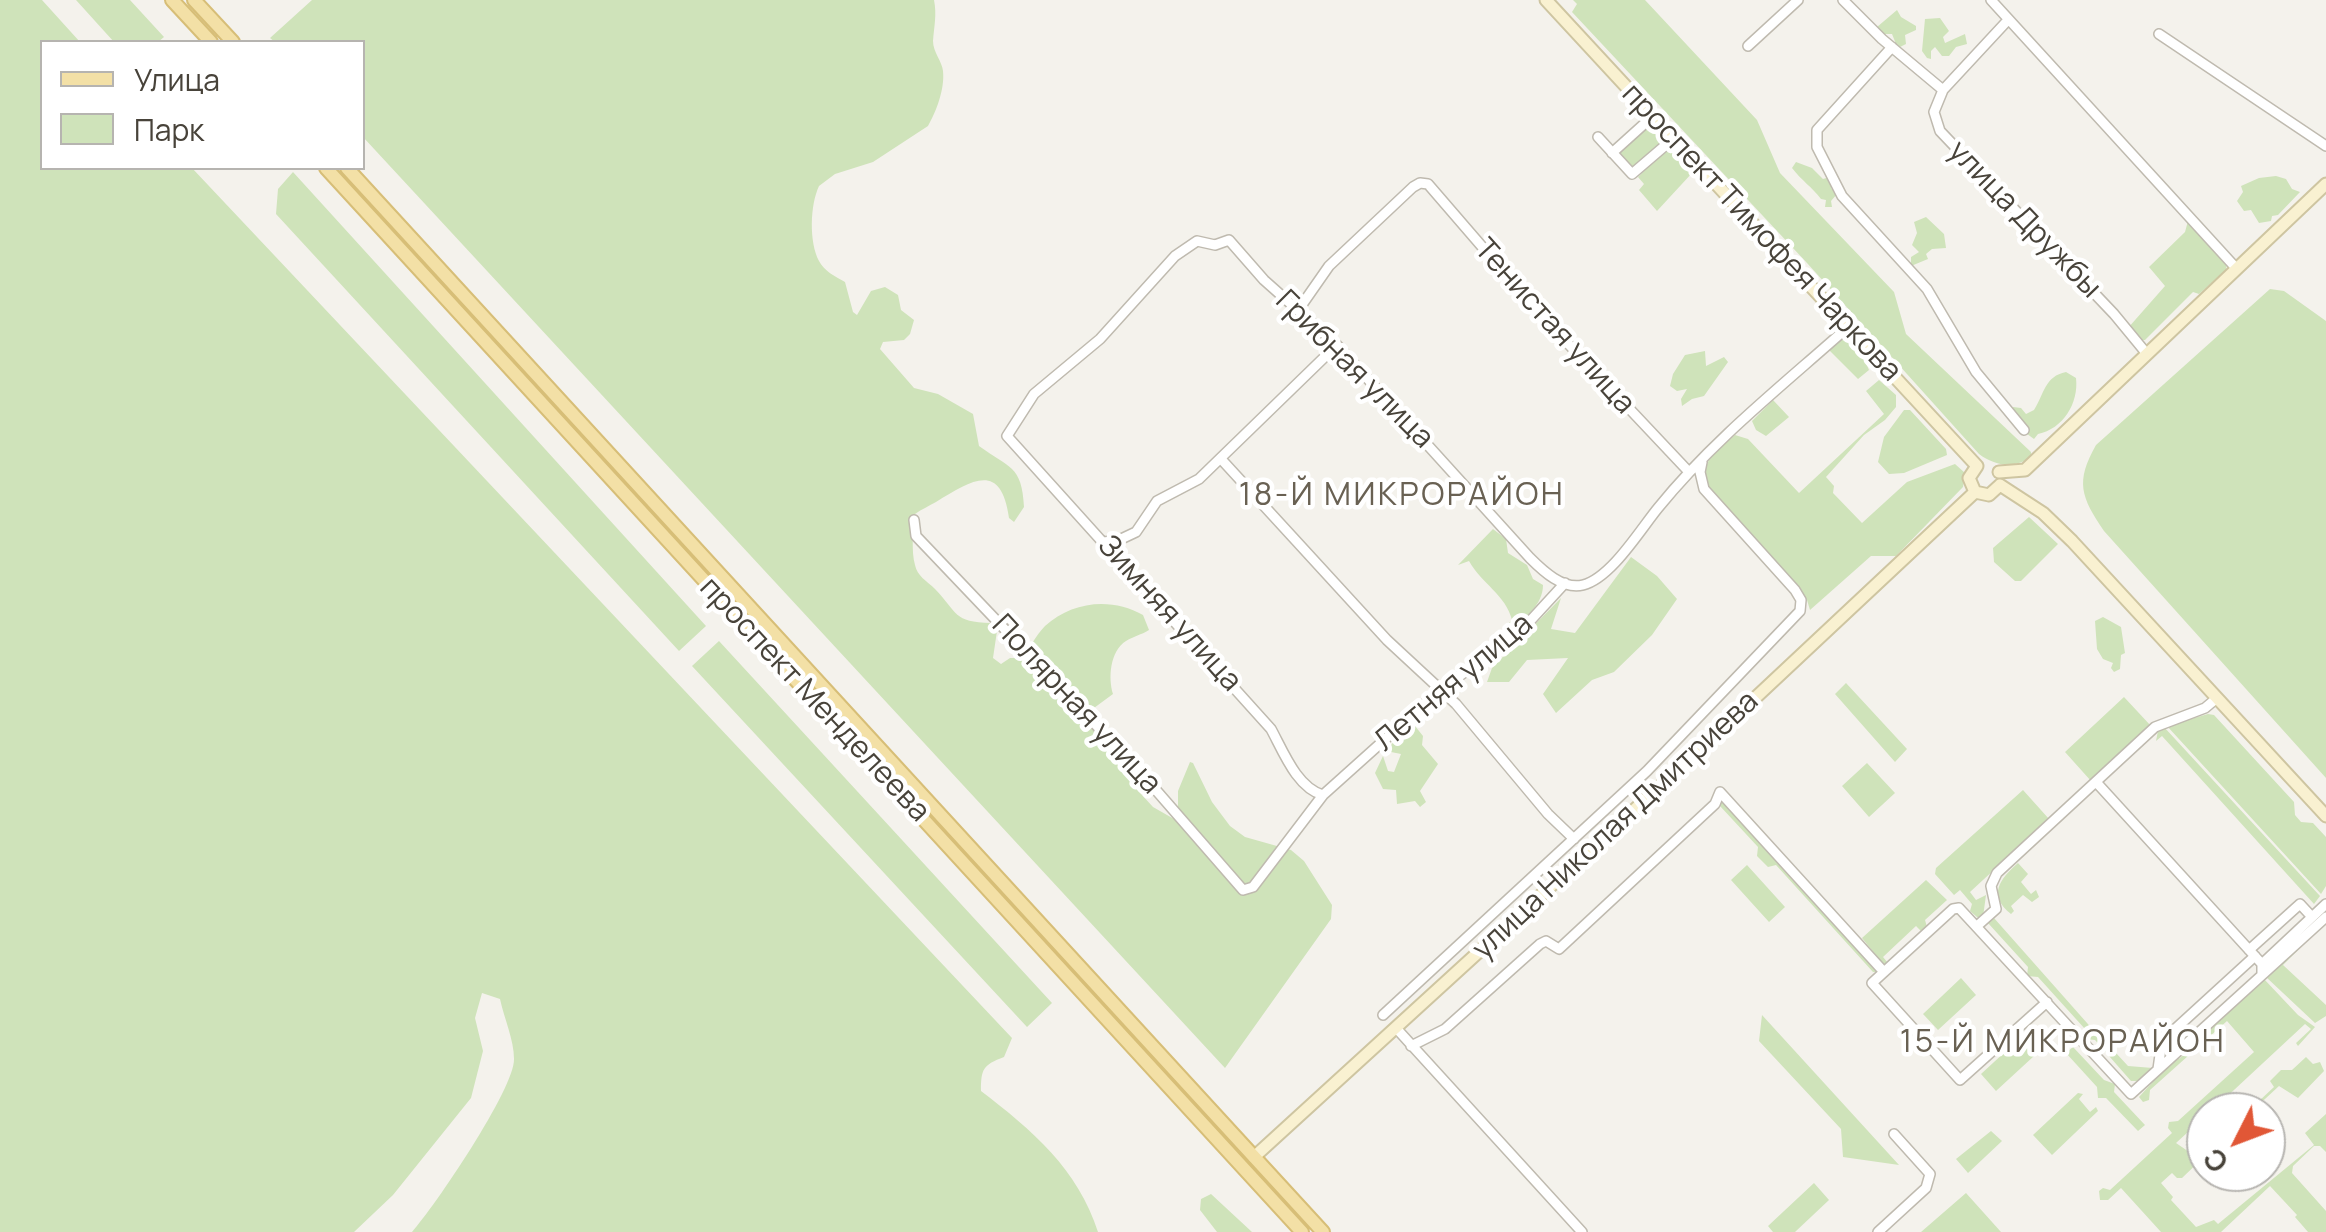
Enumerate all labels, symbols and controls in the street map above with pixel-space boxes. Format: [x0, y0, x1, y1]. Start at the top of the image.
legend [40, 40, 365, 170]
text: Улица [134, 59, 220, 100]
street label: проспект Тимофея Чаркова [1614, 77, 1908, 389]
text: Парк [134, 109, 204, 150]
street label: улица Дружбы [1940, 134, 2108, 306]
street label: Тенистая улица [1466, 232, 1642, 422]
street label: Грибная улица [1268, 284, 1440, 456]
district label: 18-Й МИКРОРАЙОН [1239, 477, 1565, 515]
street label: Зимняя улица [1090, 529, 1248, 699]
street label: проспект Менделеева [691, 570, 937, 830]
street label: Летняя улица [1368, 606, 1540, 760]
street label: Полярная улица [984, 608, 1168, 802]
street label: улица Николая Дмитриева [1466, 684, 1766, 968]
district label: 15-Й МИКРОРАЙОН [1900, 1024, 2226, 1062]
north arrow [2186, 1092, 2286, 1192]
text: С [2194, 1140, 2236, 1181]

